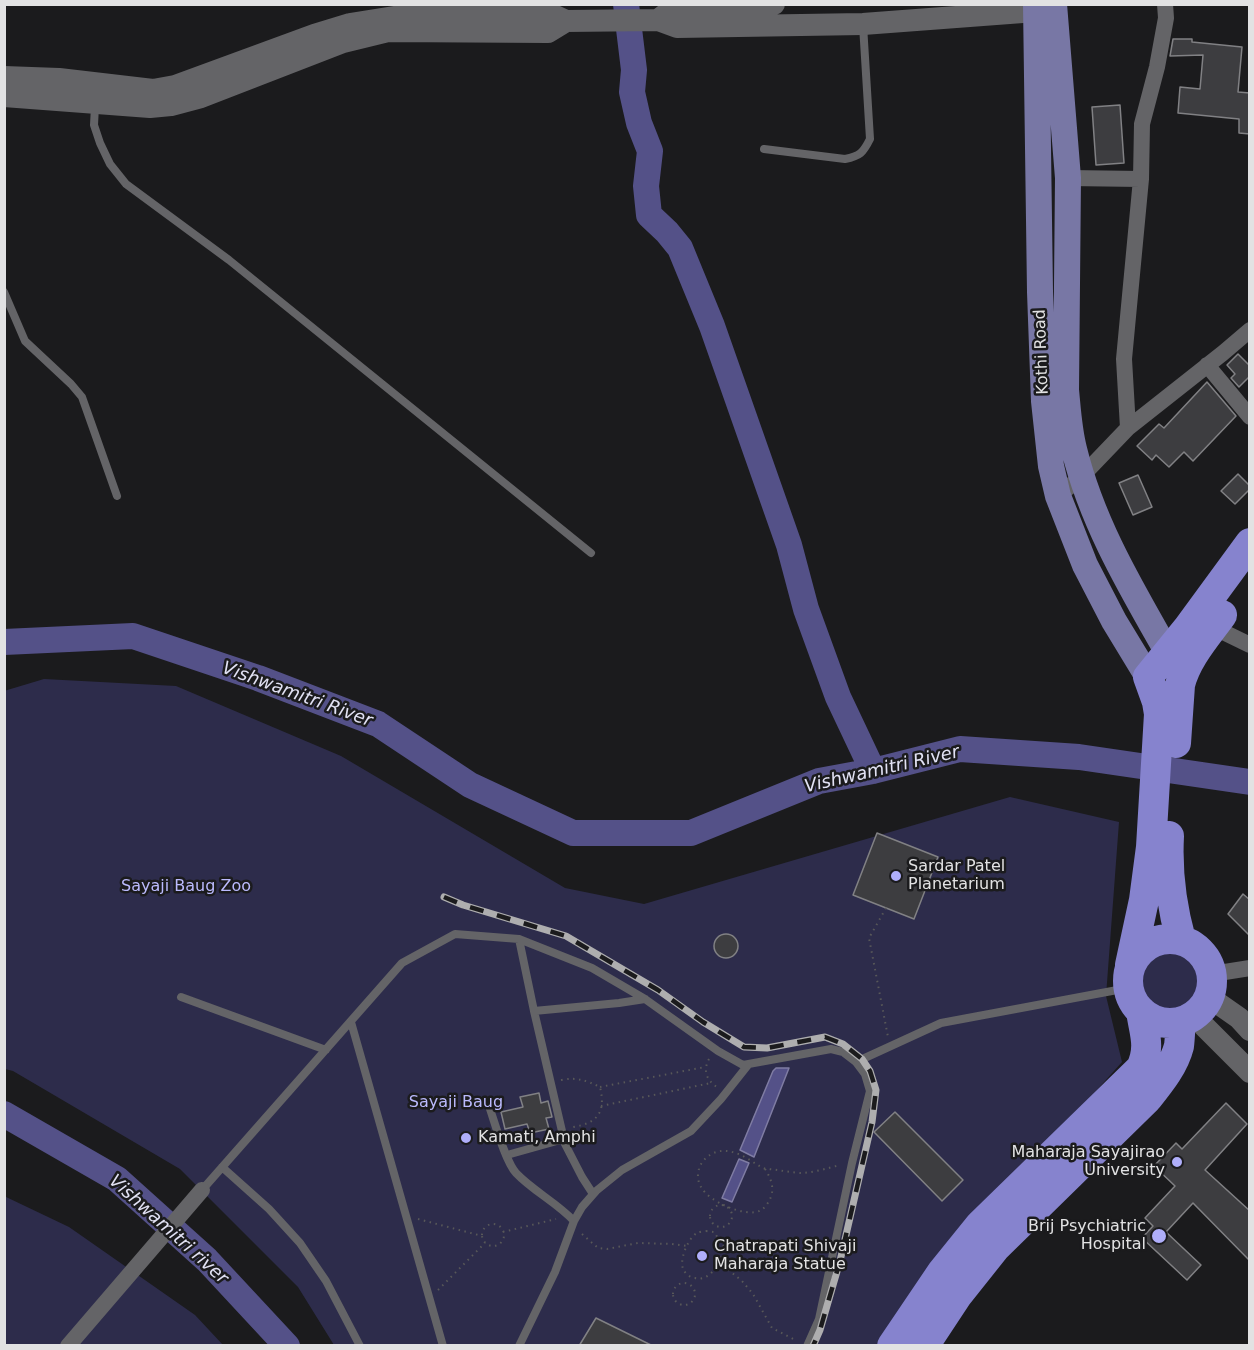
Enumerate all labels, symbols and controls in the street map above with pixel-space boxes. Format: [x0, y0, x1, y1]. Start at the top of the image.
street label: Kothi Road [1031, 309, 1053, 395]
water label: Vishwamitri River [219, 658, 375, 732]
water label: Vishwamitri River [802, 742, 962, 798]
place label: Sardar Patel Planetarium [908, 857, 1005, 895]
marker: Sardar Patel Planetarium [889, 869, 903, 883]
park label: Sayaji Baug Zoo [121, 877, 251, 897]
park label: Sayaji Baug [409, 1093, 503, 1113]
place label: Kamati, Amphi [478, 1128, 596, 1148]
marker: Kamati, Amphi [459, 1131, 473, 1145]
place label: Maharaja Sayajirao University [1011, 1143, 1165, 1181]
marker: Maharaja Sayajirao University [1170, 1155, 1184, 1169]
water label: Vishwamitri river [104, 1171, 232, 1289]
place label: Brij Psychiatric Hospital [1028, 1217, 1146, 1255]
marker: Brij Psychiatric Hospital [1150, 1227, 1168, 1245]
place label: Chatrapati Shivaji Maharaja Statue [714, 1237, 856, 1275]
marker: Chatrapati Shivaji Maharaja Statue [695, 1249, 709, 1263]

